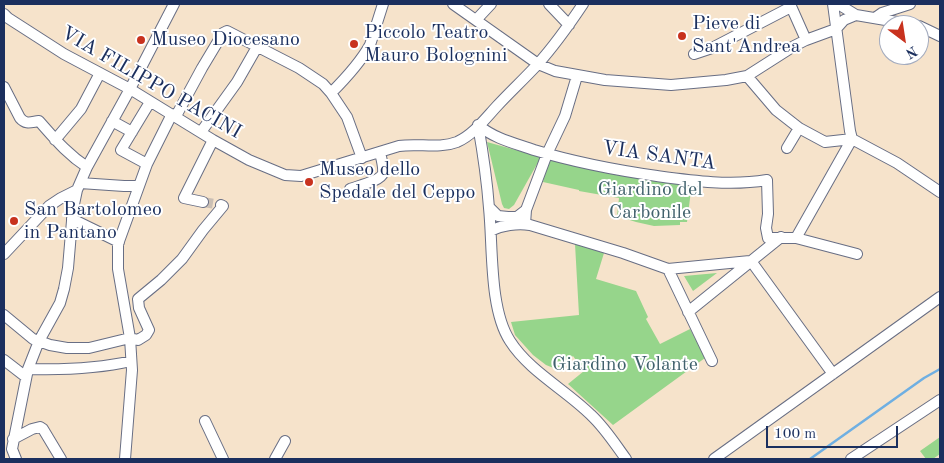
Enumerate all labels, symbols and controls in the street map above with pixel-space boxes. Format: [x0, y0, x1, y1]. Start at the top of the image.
place label: Pieve di Sant'Andrea [692, 12, 801, 59]
north arrow [879, 15, 929, 65]
street label: VIA FILIPPO PACINI [56, 21, 246, 145]
place label: Piccolo Teatro Mauro Bolognini [364, 21, 507, 68]
place label: Museo Diocesano [151, 28, 300, 52]
marker: Pieve di Sant'Andrea [676, 30, 688, 42]
marker: Museo Diocesano [135, 34, 147, 46]
marker: Piccolo Teatro Mauro Bolognini [348, 38, 360, 50]
text: N [903, 43, 919, 61]
street label: VIA SANTA [601, 136, 717, 176]
place label: Museo dello Spedale del Ceppo [319, 158, 475, 205]
marker: Museo dello Spedale del Ceppo [303, 176, 315, 188]
park label: Giardino del Carbonile [597, 178, 703, 225]
place label: San Bartolomeo in Pantano [24, 198, 162, 245]
marker: San Bartolomeo in Pantano [8, 215, 20, 227]
park label: Giardino Volante [552, 353, 698, 377]
scale bar [769, 416, 902, 448]
text: 100 m [774, 427, 816, 442]

